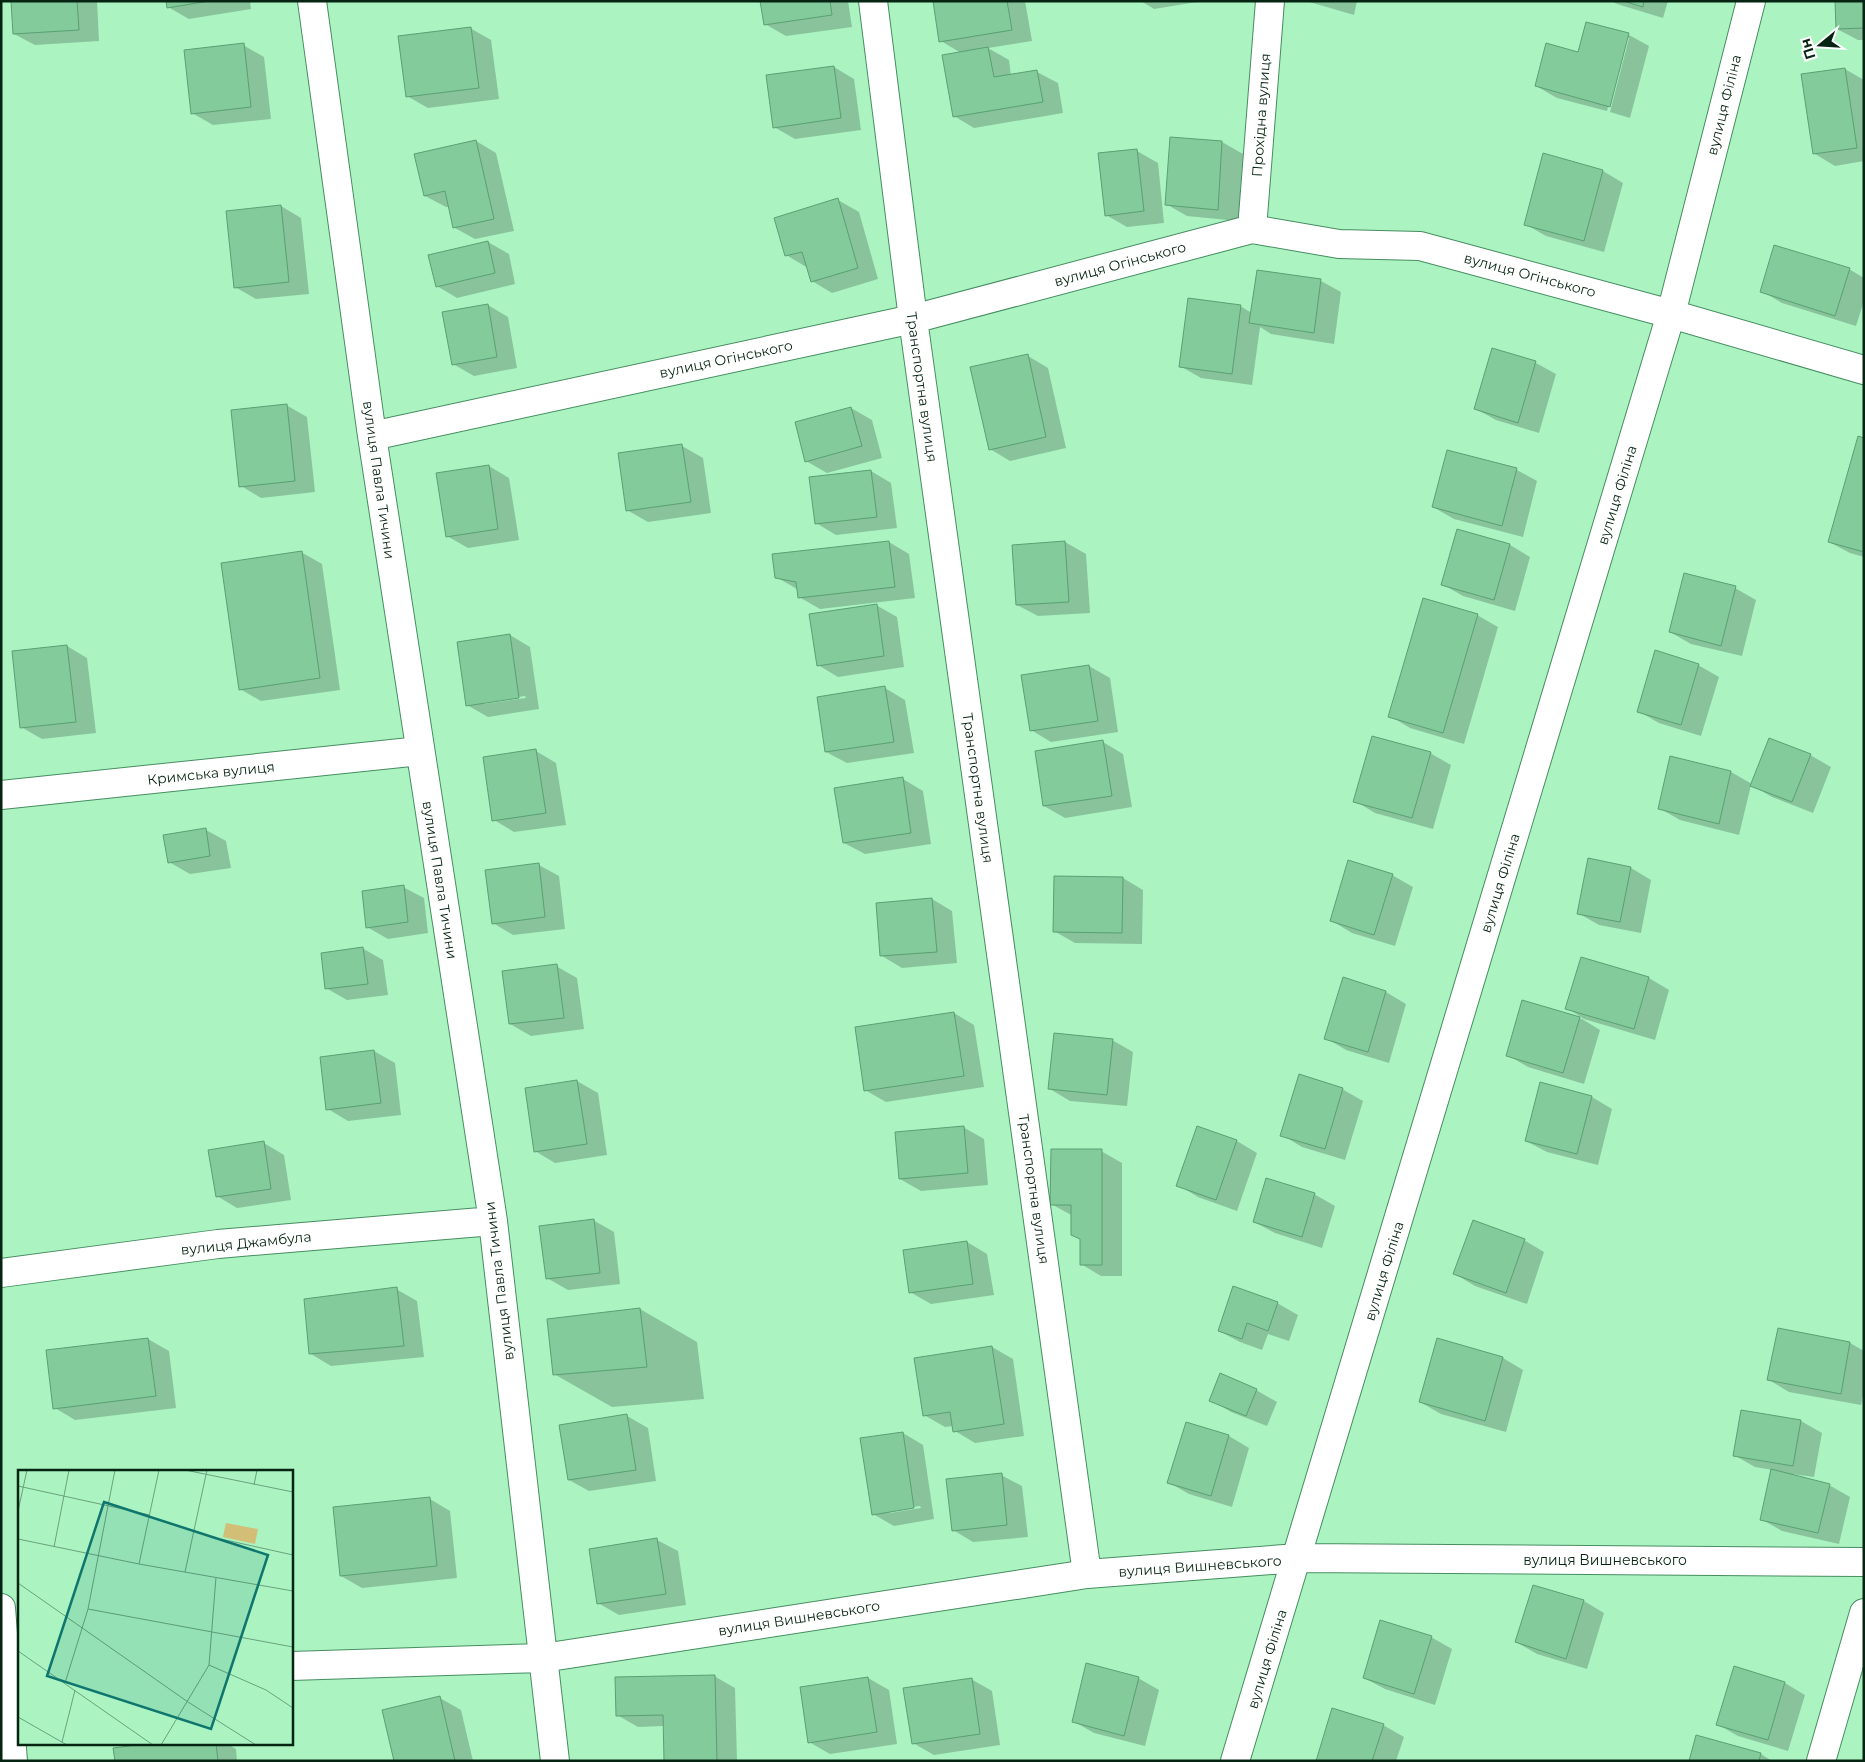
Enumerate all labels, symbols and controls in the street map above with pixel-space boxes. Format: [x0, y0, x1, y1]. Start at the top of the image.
north arrow [1795, 20, 1845, 70]
text: Пн [1796, 36, 1819, 62]
street label: Прохідна вулиця [1248, 53, 1274, 177]
street label: вулиця Філіна [1703, 53, 1745, 157]
street label: вулиця Огінського [1052, 238, 1188, 290]
street label: вулиця Огінського [1462, 249, 1598, 301]
street label: Транспортна вулиця [903, 311, 941, 463]
street label: вулиця Огінського [658, 336, 794, 382]
street label: вулиця Павла Тичини [359, 400, 399, 560]
street label: вулиця Філіна [1593, 443, 1641, 547]
street label: Транспортна вулиця [959, 712, 997, 864]
street label: Кримська вулиця [146, 757, 276, 789]
street label: вулиця Павла Тичини [419, 800, 461, 960]
street label: вулиця Філіна [1476, 831, 1524, 935]
street label: Транспортна вулиця [1015, 1113, 1053, 1265]
street label: вулиця Павла Тичини [480, 1201, 518, 1361]
street label: вулиця Філіна [1360, 1219, 1408, 1323]
street label: вулиця Джамбула [180, 1227, 312, 1259]
inset map [18, 1470, 292, 1744]
street label: вулиця Вишневського [1118, 1551, 1282, 1581]
street label: вулиця Вишневського [1523, 1551, 1687, 1569]
street label: вулиця Вишневського [717, 1596, 881, 1640]
street label: вулиця Філіна [1243, 1607, 1291, 1711]

